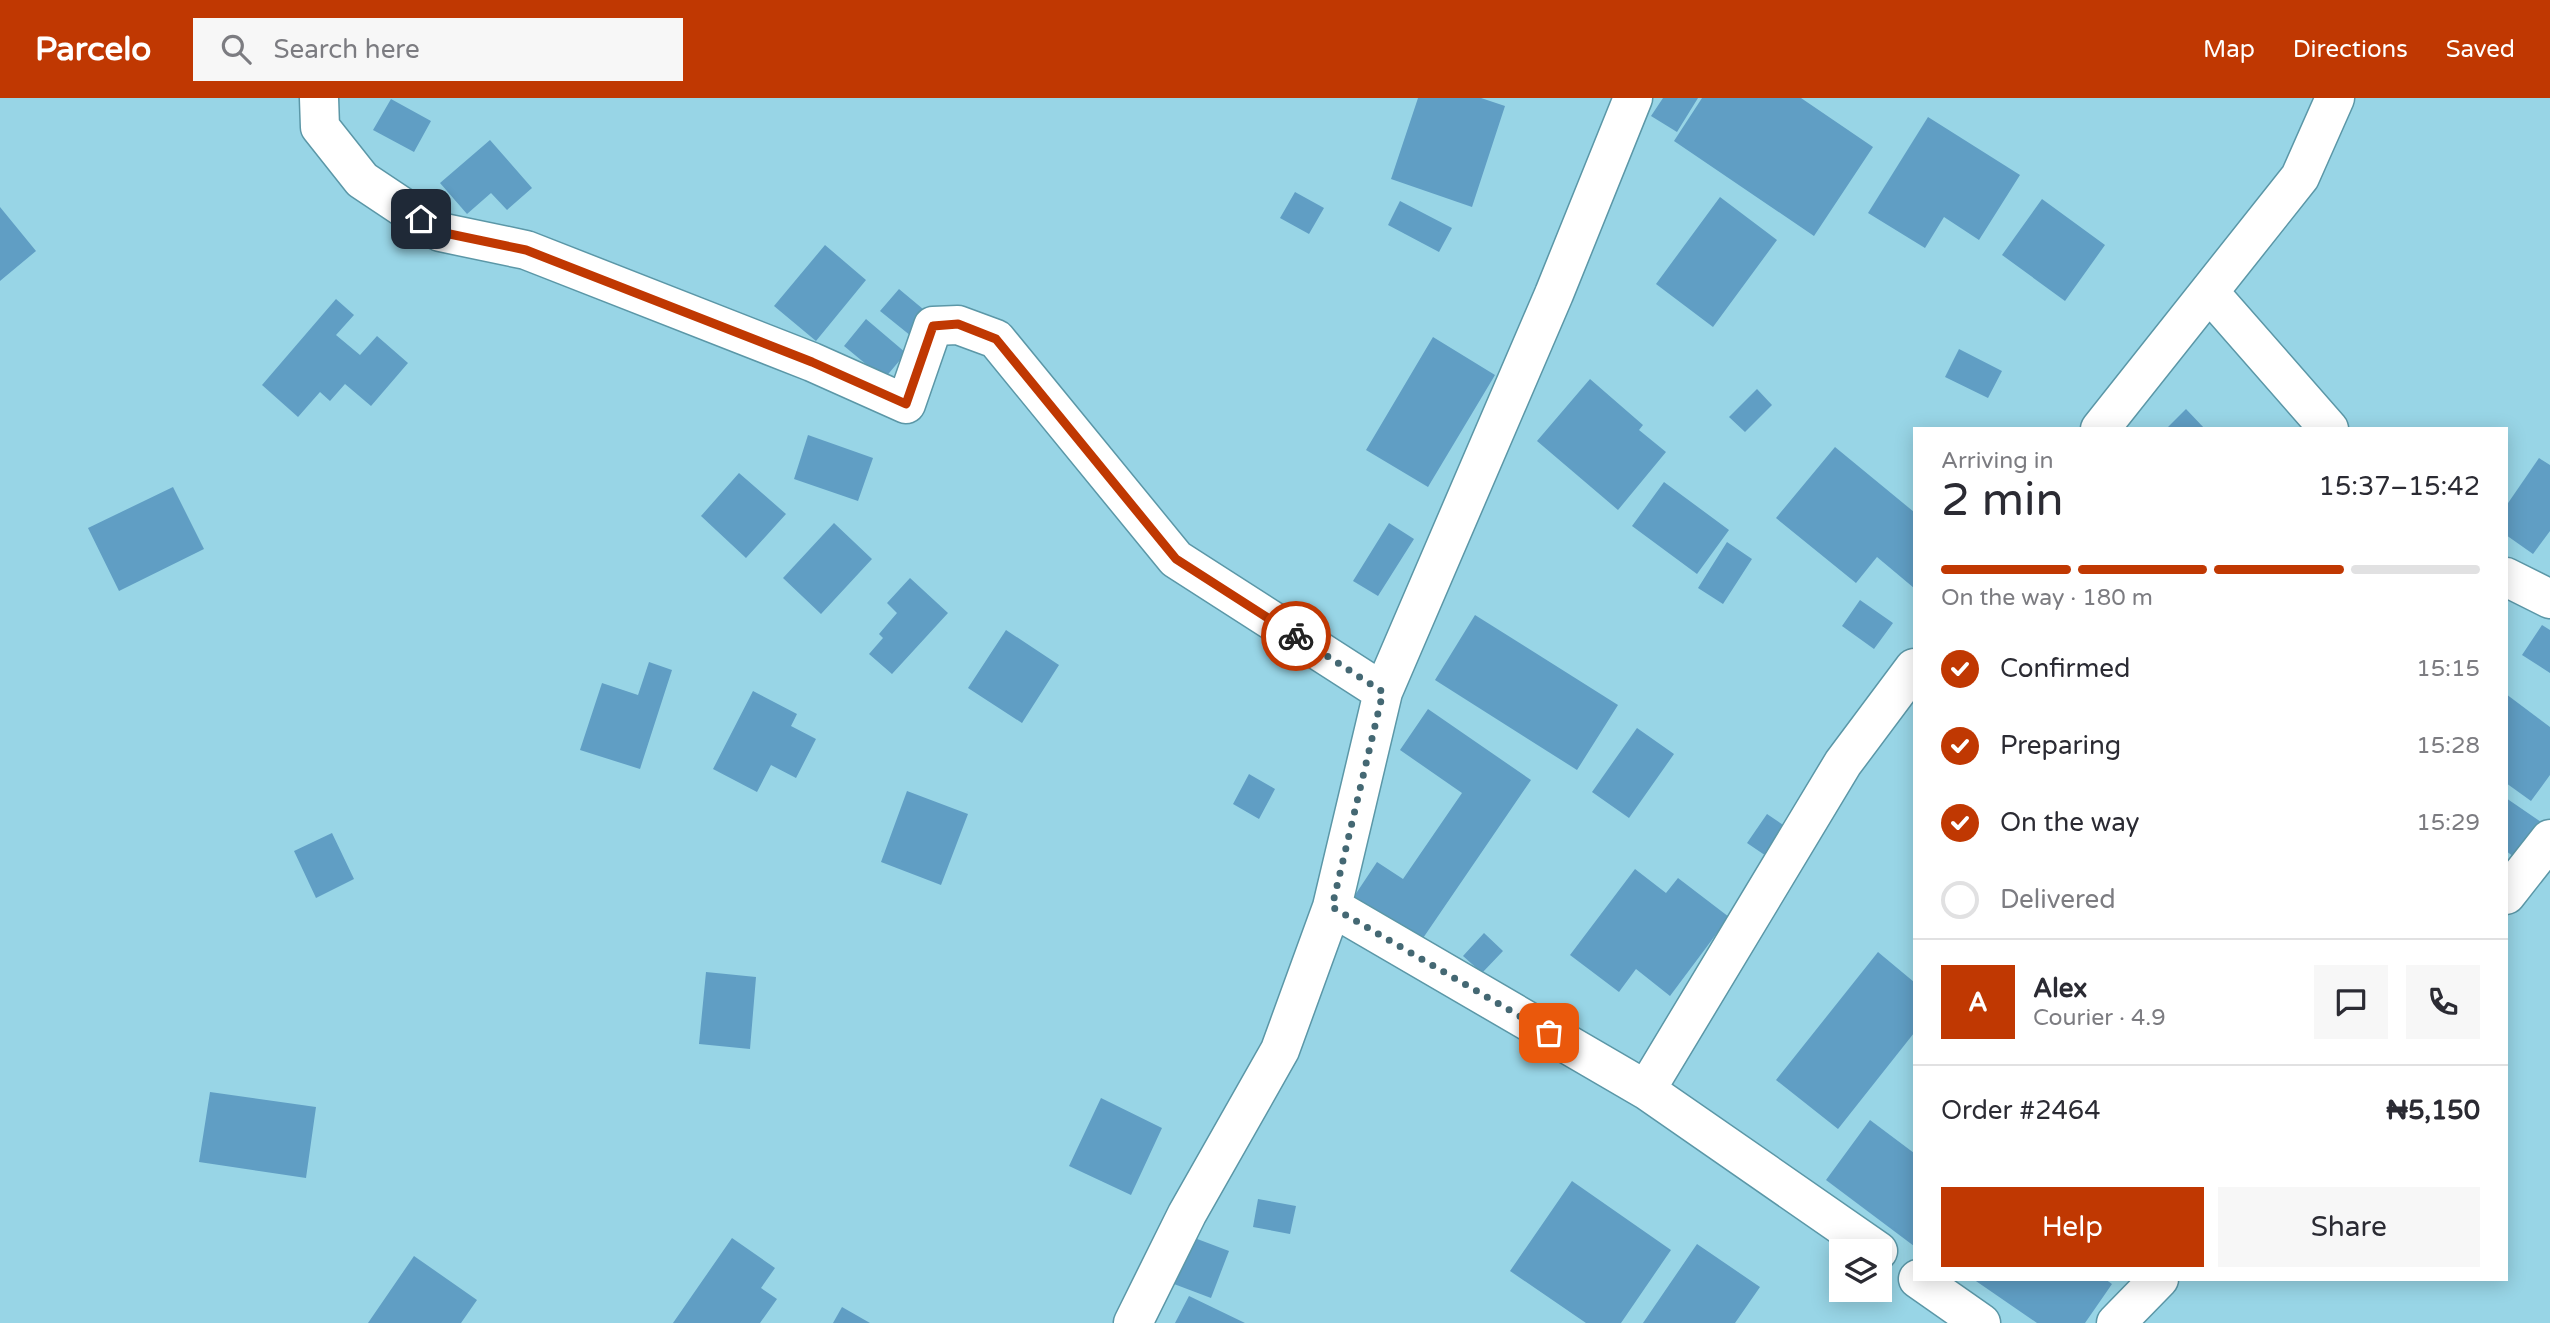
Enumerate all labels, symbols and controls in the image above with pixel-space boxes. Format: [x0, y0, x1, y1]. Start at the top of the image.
search box [193, 18, 683, 81]
text: Parcelo [35, 30, 151, 69]
icon: search [217, 30, 255, 68]
text: Search here [273, 34, 420, 65]
text: Map [2203, 35, 2255, 64]
text: Directions [2293, 35, 2408, 64]
text: Saved [2446, 35, 2515, 64]
pin [391, 189, 451, 249]
icon: home [402, 200, 440, 238]
text: Arriving in [1941, 447, 2054, 475]
text: 15:37–15:42 [2319, 471, 2480, 502]
text: 2 min [1941, 473, 2064, 528]
text: On the way · 180 m [1941, 584, 2153, 612]
courier [1261, 601, 1331, 671]
icon: bike [1277, 617, 1315, 655]
icon: check [1941, 650, 1979, 688]
text: Confirmed [2000, 653, 2130, 684]
text: 15:15 [2416, 655, 2480, 683]
icon: check [1941, 727, 1979, 765]
text: Preparing [2000, 730, 2121, 761]
text: 15:28 [2416, 732, 2480, 760]
icon: check [1941, 804, 1979, 842]
text: On the way [2000, 807, 2140, 838]
text: 15:29 [2416, 809, 2480, 837]
text: Delivered [2000, 884, 2116, 915]
button: chat [2314, 965, 2388, 1039]
button: phone [2406, 965, 2480, 1039]
text: Alex [2033, 973, 2087, 1004]
text: A [1968, 987, 1988, 1018]
pin [1519, 1003, 1579, 1063]
text: Courier · 4.9 [2033, 1004, 2166, 1032]
icon: bag [1530, 1014, 1568, 1052]
text: Order #2464 [1941, 1095, 2101, 1126]
text: ₦5,150 [2386, 1095, 2480, 1126]
button: Help [1941, 1187, 2204, 1267]
button: Share [2218, 1187, 2480, 1267]
map controls [1829, 1239, 1892, 1302]
button: layers [1829, 1239, 1892, 1302]

